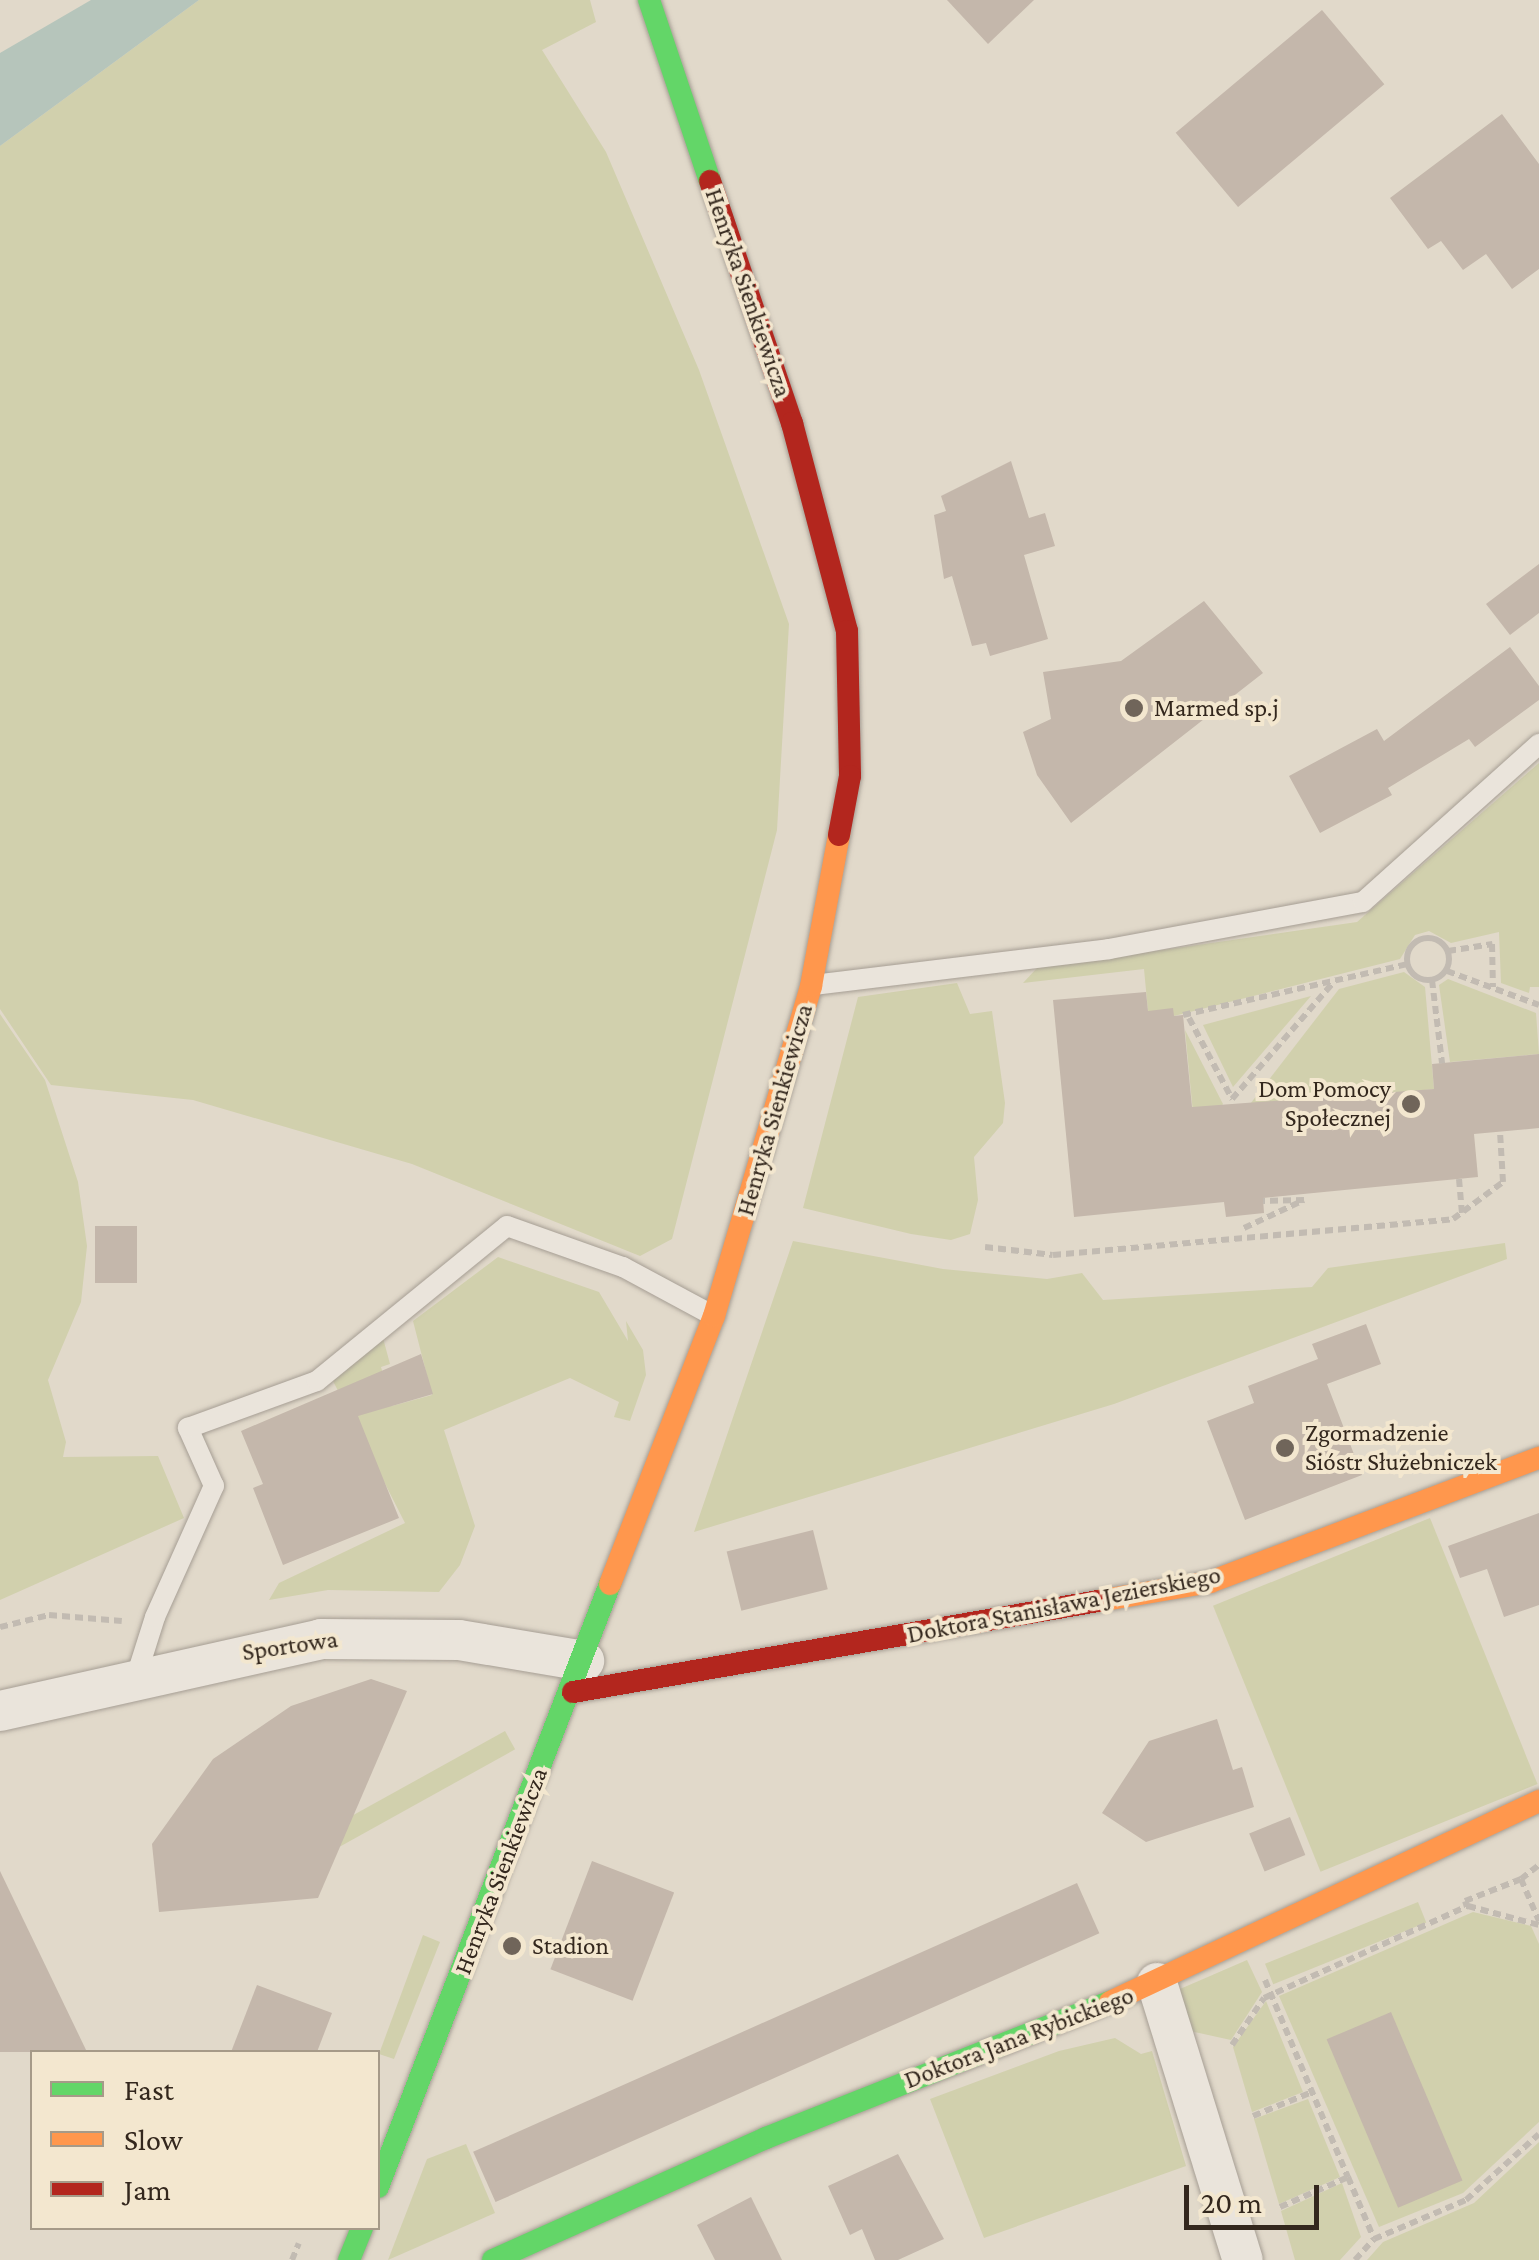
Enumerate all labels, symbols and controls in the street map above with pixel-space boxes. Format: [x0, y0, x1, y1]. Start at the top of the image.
street label: Henryka Sienkiewicza [698, 185, 798, 401]
place label: Marmed sp.j [1154, 693, 1279, 723]
marker: Marmed sp.j [1123, 697, 1145, 719]
street label: Henryka Sienkiewicza [730, 1001, 820, 1219]
place label: Dom Pomocy Społecznej [1258, 1075, 1391, 1134]
marker: Dom Pomocy Społecznej [1400, 1093, 1422, 1115]
place label: Zgormadzenie Sióstr Służebniczek [1305, 1419, 1497, 1478]
marker: Zgormadzenie Sióstr Służebniczek [1274, 1437, 1296, 1459]
street label: Doktora Stanisława Jezierskiego [905, 1560, 1223, 1650]
street label: Sportowa [240, 1624, 340, 1668]
street label: Henryka Sienkiewicza [448, 1763, 554, 1979]
place label: Stadion [532, 1931, 609, 1961]
marker: Stadion [501, 1935, 523, 1957]
street label: Doktora Jana Rybickiego [900, 1980, 1138, 2096]
legend [30, 2050, 380, 2230]
text: Fast [124, 2073, 174, 2106]
text: Slow [124, 2123, 183, 2156]
scale bar [1189, 2165, 1324, 2227]
text: Jam [124, 2173, 171, 2206]
text: 20 m [1201, 2186, 1262, 2219]

